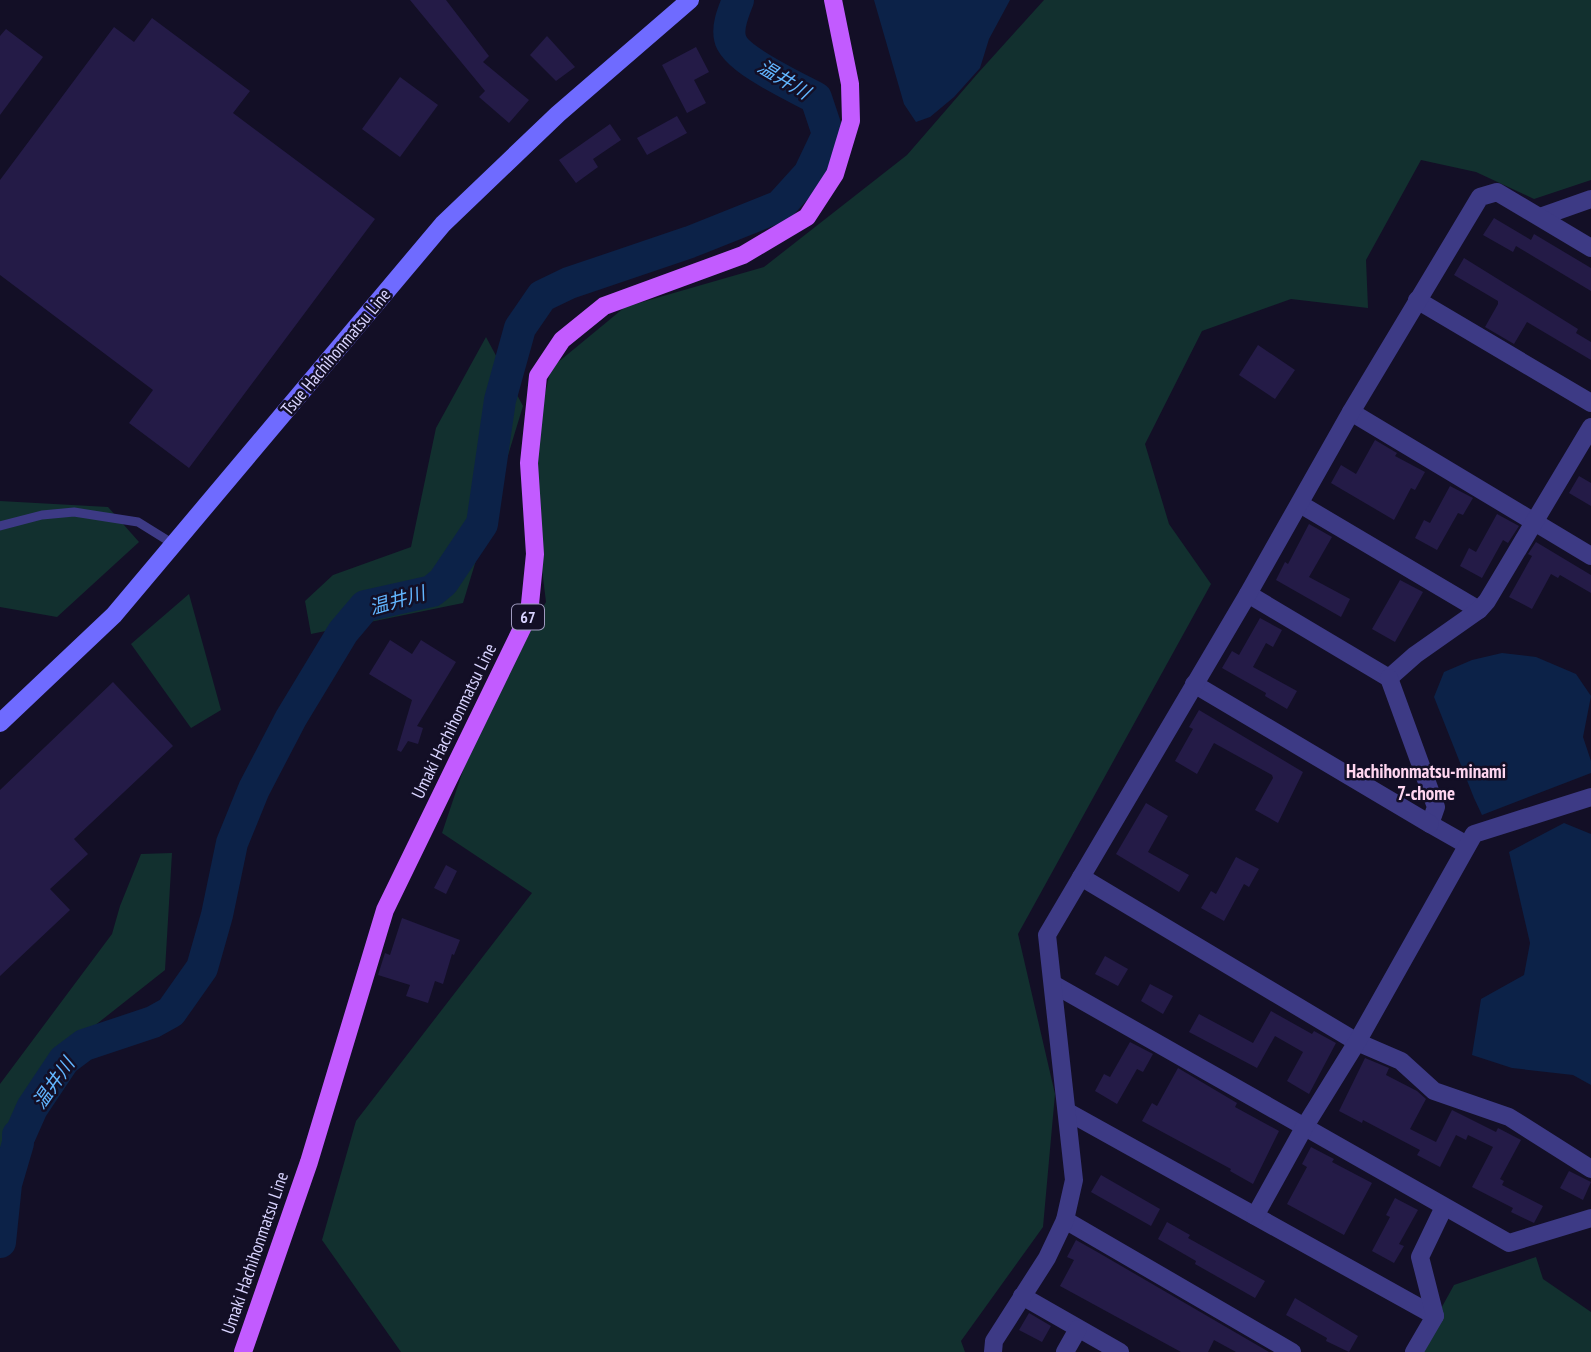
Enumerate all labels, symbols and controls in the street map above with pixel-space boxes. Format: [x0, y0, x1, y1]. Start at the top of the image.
water label: 温井川 [753, 54, 816, 105]
street label: Tsue Hachihonmatsu Line [276, 284, 395, 420]
water label: 温井川 [366, 580, 430, 619]
road number: 67 [512, 604, 544, 630]
street label: Umaki Hachihonmatsu Line [406, 639, 501, 802]
district label: Hachihonmatsu-minami 7-chome [1346, 759, 1506, 805]
water label: 温井川 [27, 1051, 80, 1113]
street label: Umaki Hachihonmatsu Line [216, 1169, 293, 1337]

